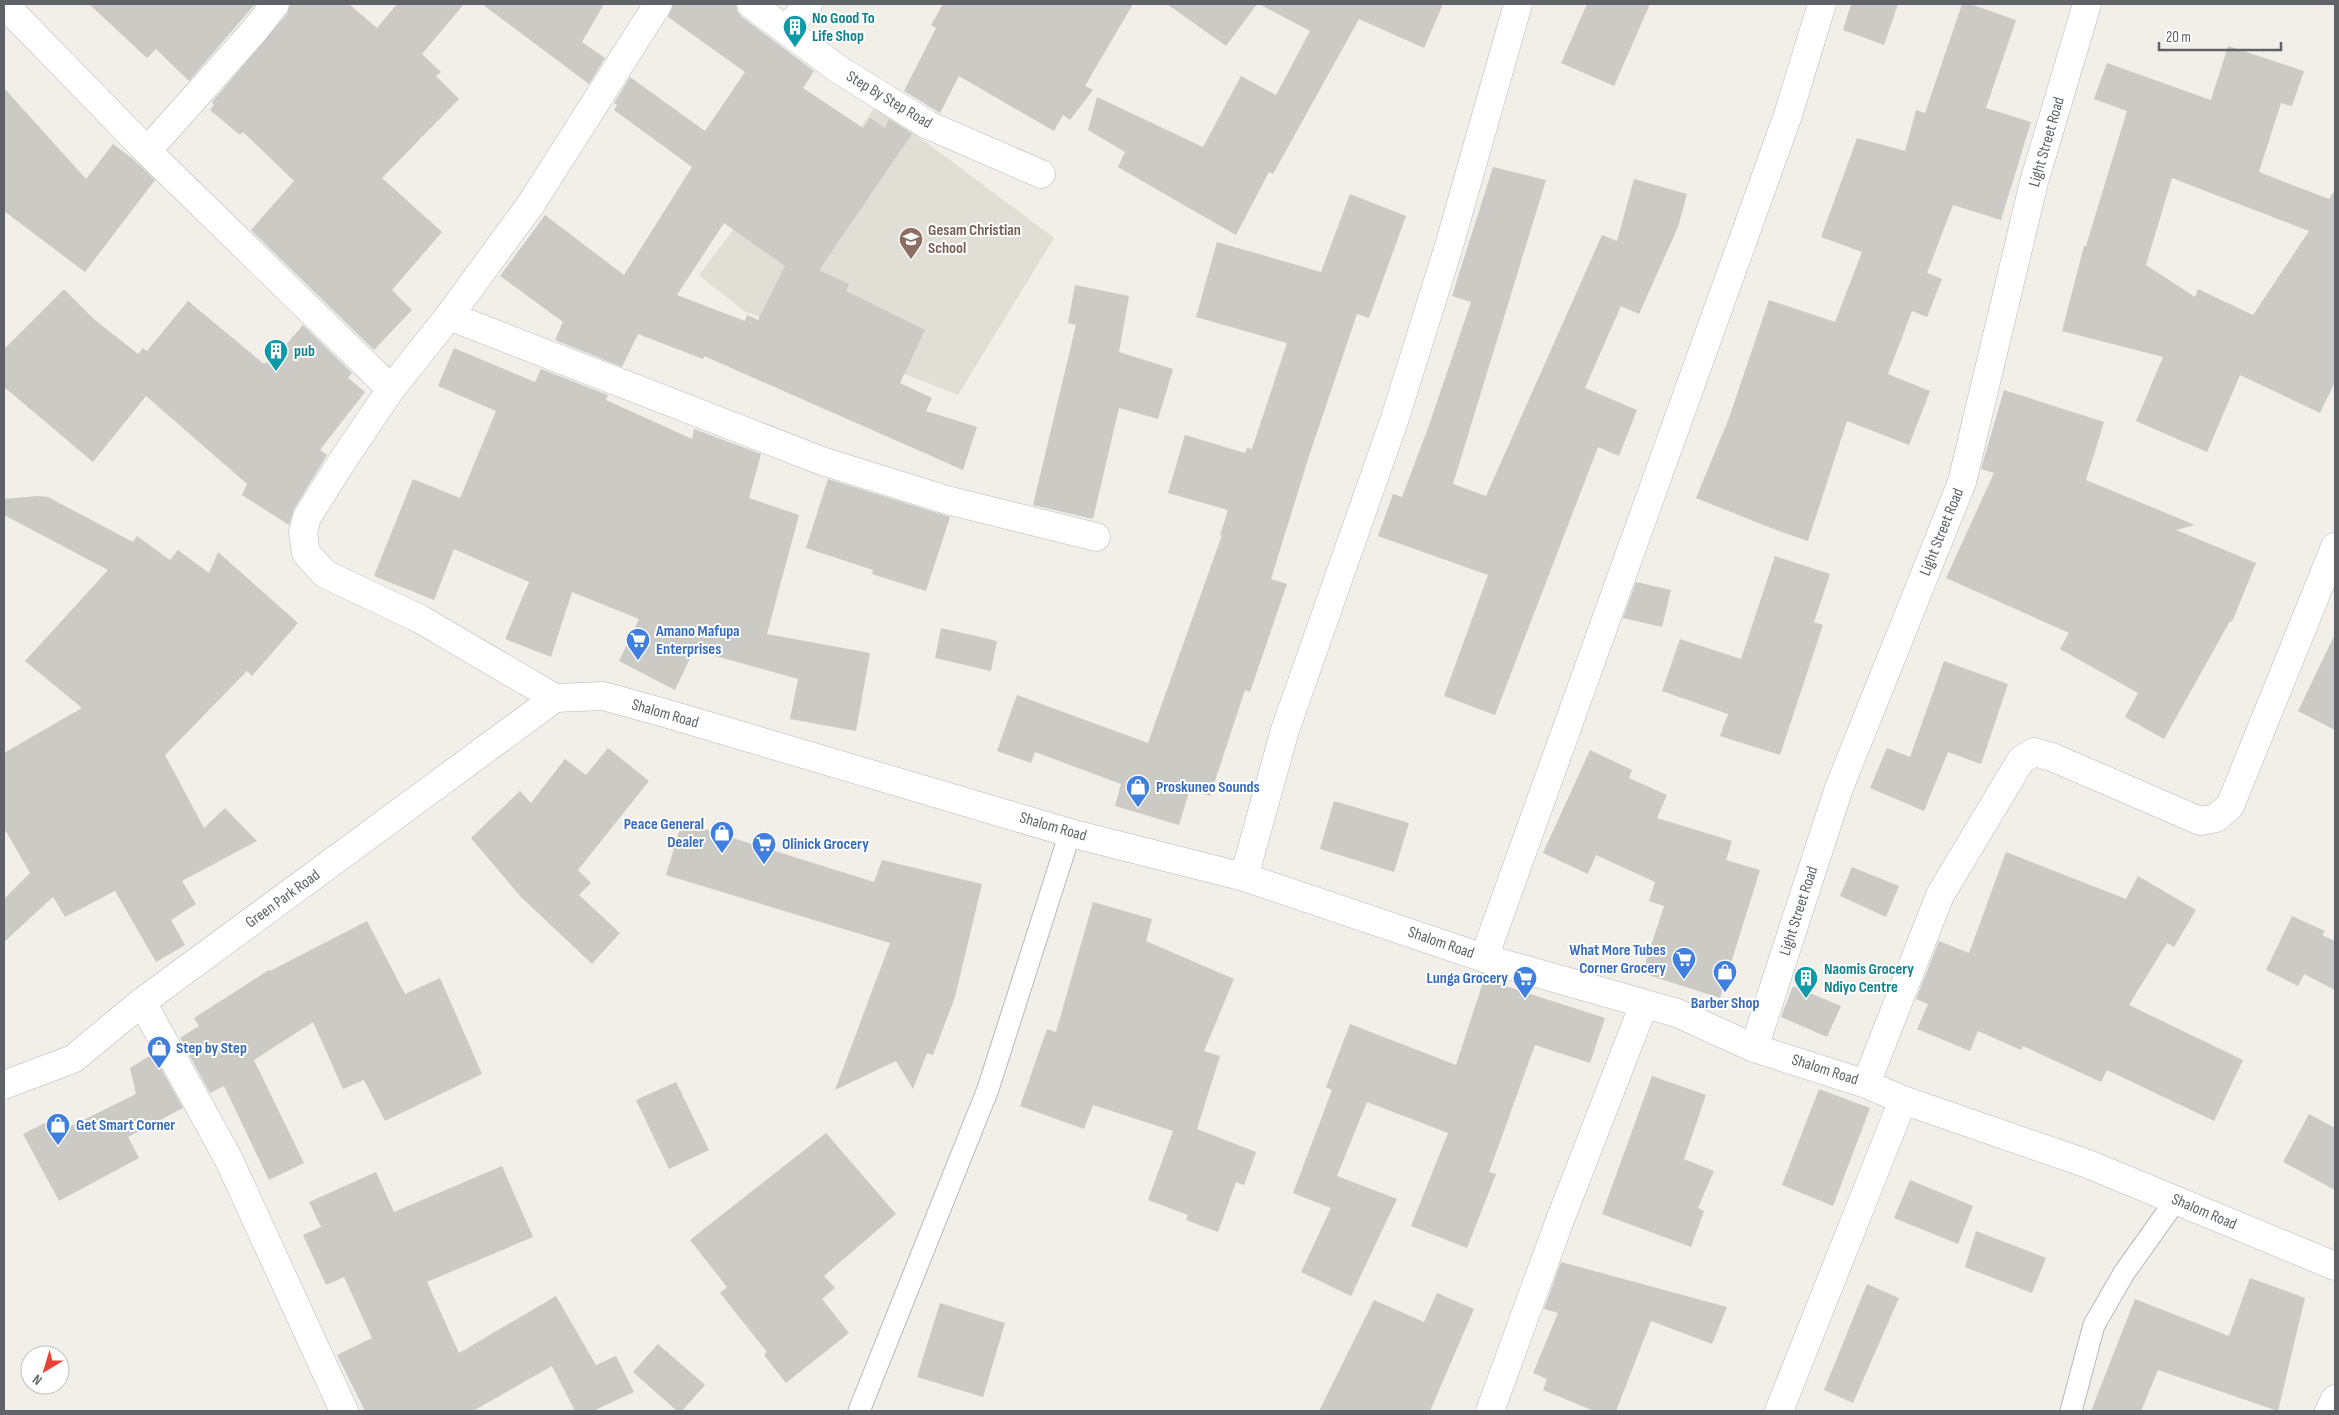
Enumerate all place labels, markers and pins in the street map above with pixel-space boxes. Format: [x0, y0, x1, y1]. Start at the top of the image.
place label: No Good To Life Shop [812, 9, 875, 46]
building icon: No Good To Life Shop [782, 14, 808, 48]
place label: Gesam Christian School [928, 221, 1021, 258]
school or university icon: Gesam Christian School [898, 226, 924, 260]
building icon: pub [263, 338, 289, 372]
place label: pub [294, 342, 315, 361]
place label: Amano Mafupa Enterprises [655, 622, 740, 659]
supermarket icon: Amano Mafupa Enterprises [625, 627, 651, 661]
shop icon: Proskuneo Sounds [1125, 774, 1151, 808]
place label: Proskuneo Sounds [1156, 778, 1260, 797]
place label: Peace General Dealer [624, 815, 704, 852]
shop icon: Peace General Dealer [709, 820, 735, 854]
supermarket icon: Olinick Grocery [751, 831, 777, 865]
place label: Olinick Grocery [782, 835, 869, 854]
place label: What More Tubes Corner Grocery [1569, 941, 1666, 978]
supermarket icon: What More Tubes Corner Grocery [1671, 946, 1697, 980]
shop icon: Barber Shop [1712, 959, 1738, 993]
place label: Naomis Grocery Ndiyo Centre [1824, 960, 1914, 997]
supermarket icon: Lunga Grocery [1512, 965, 1538, 999]
building icon: Naomis Grocery Ndiyo Centre [1793, 965, 1819, 999]
place label: Lunga Grocery [1427, 969, 1508, 988]
place label: Barber Shop [1691, 994, 1759, 1013]
shop icon: Step by Step [146, 1035, 172, 1069]
place label: Step by Step [176, 1039, 247, 1058]
shop icon: Get Smart Corner [45, 1112, 71, 1146]
place label: Get Smart Corner [76, 1116, 175, 1135]

